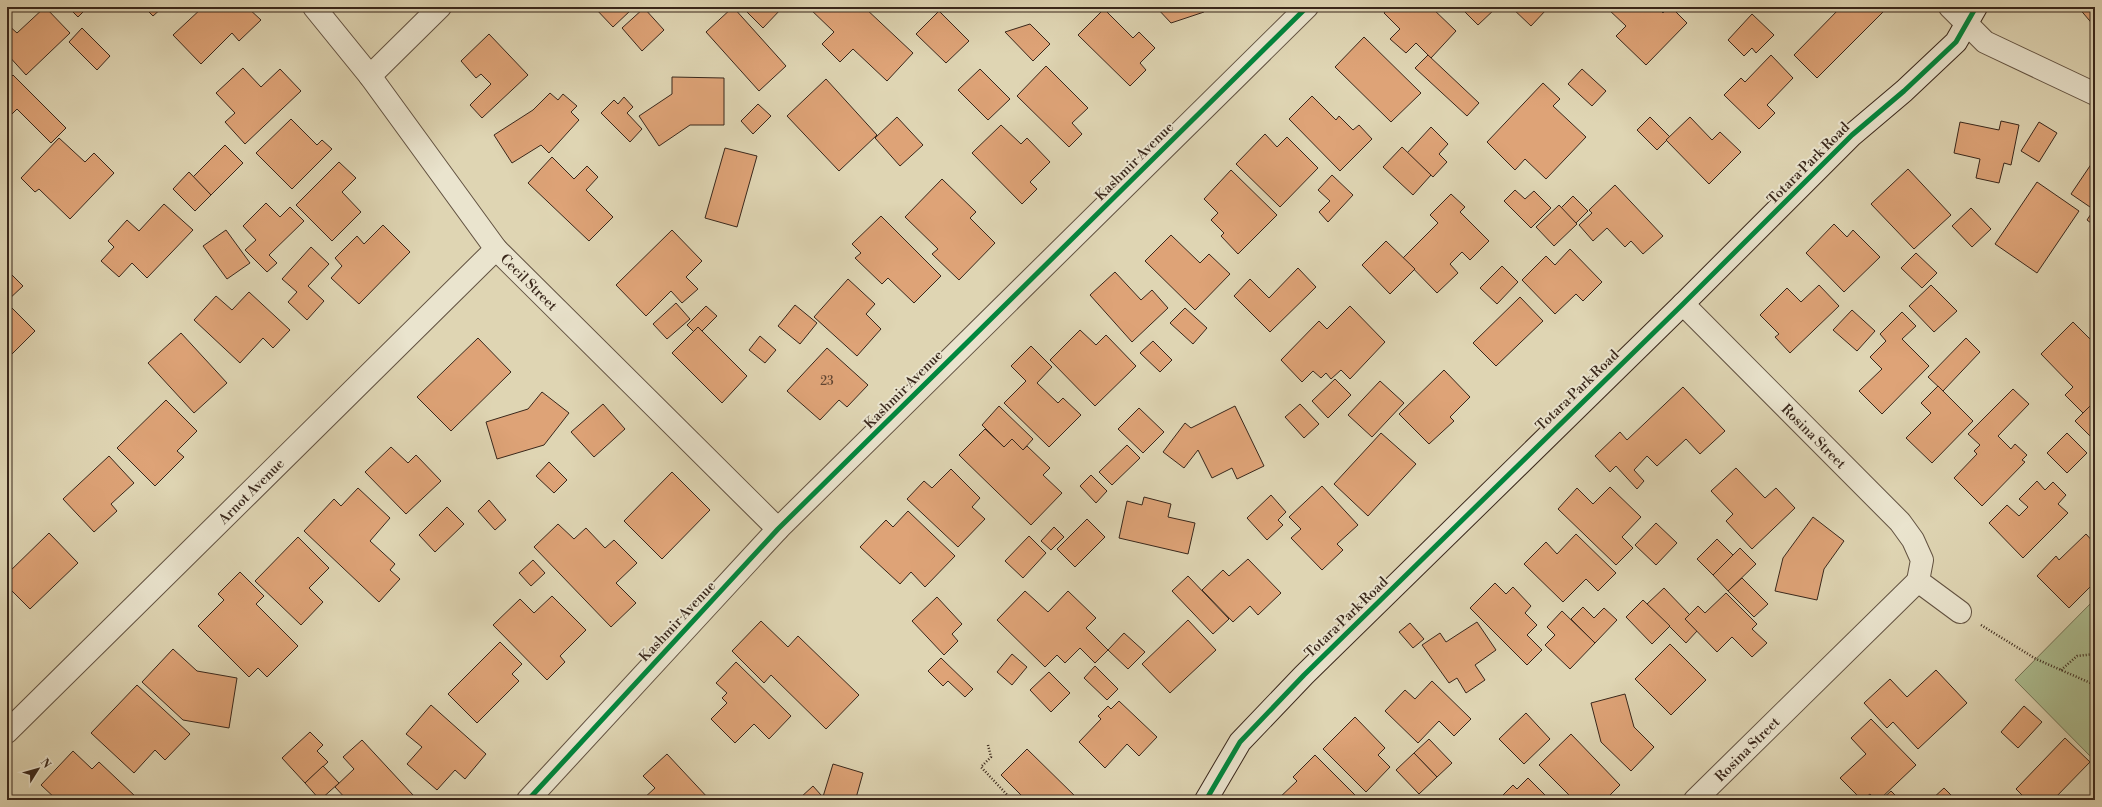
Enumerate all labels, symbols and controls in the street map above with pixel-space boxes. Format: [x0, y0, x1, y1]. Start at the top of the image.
street label: Kashmir Avenue [1091, 118, 1178, 205]
street label: Totara Park Road [1764, 119, 1854, 209]
street label: Cecil Street [496, 250, 561, 315]
street label: Kashmir Avenue [860, 346, 947, 433]
street label: Totara Park Road [1532, 346, 1623, 435]
house number: 23 [820, 374, 834, 389]
street label: Rosina Street [1777, 400, 1850, 473]
street label: Arnot Avenue [214, 455, 288, 529]
street label: Totara Park Road [1301, 573, 1392, 662]
street label: Kashmir Avenue [636, 577, 720, 666]
street label: Rosina Street [1711, 713, 1784, 786]
north arrow [18, 749, 58, 789]
text: N [37, 756, 54, 772]

